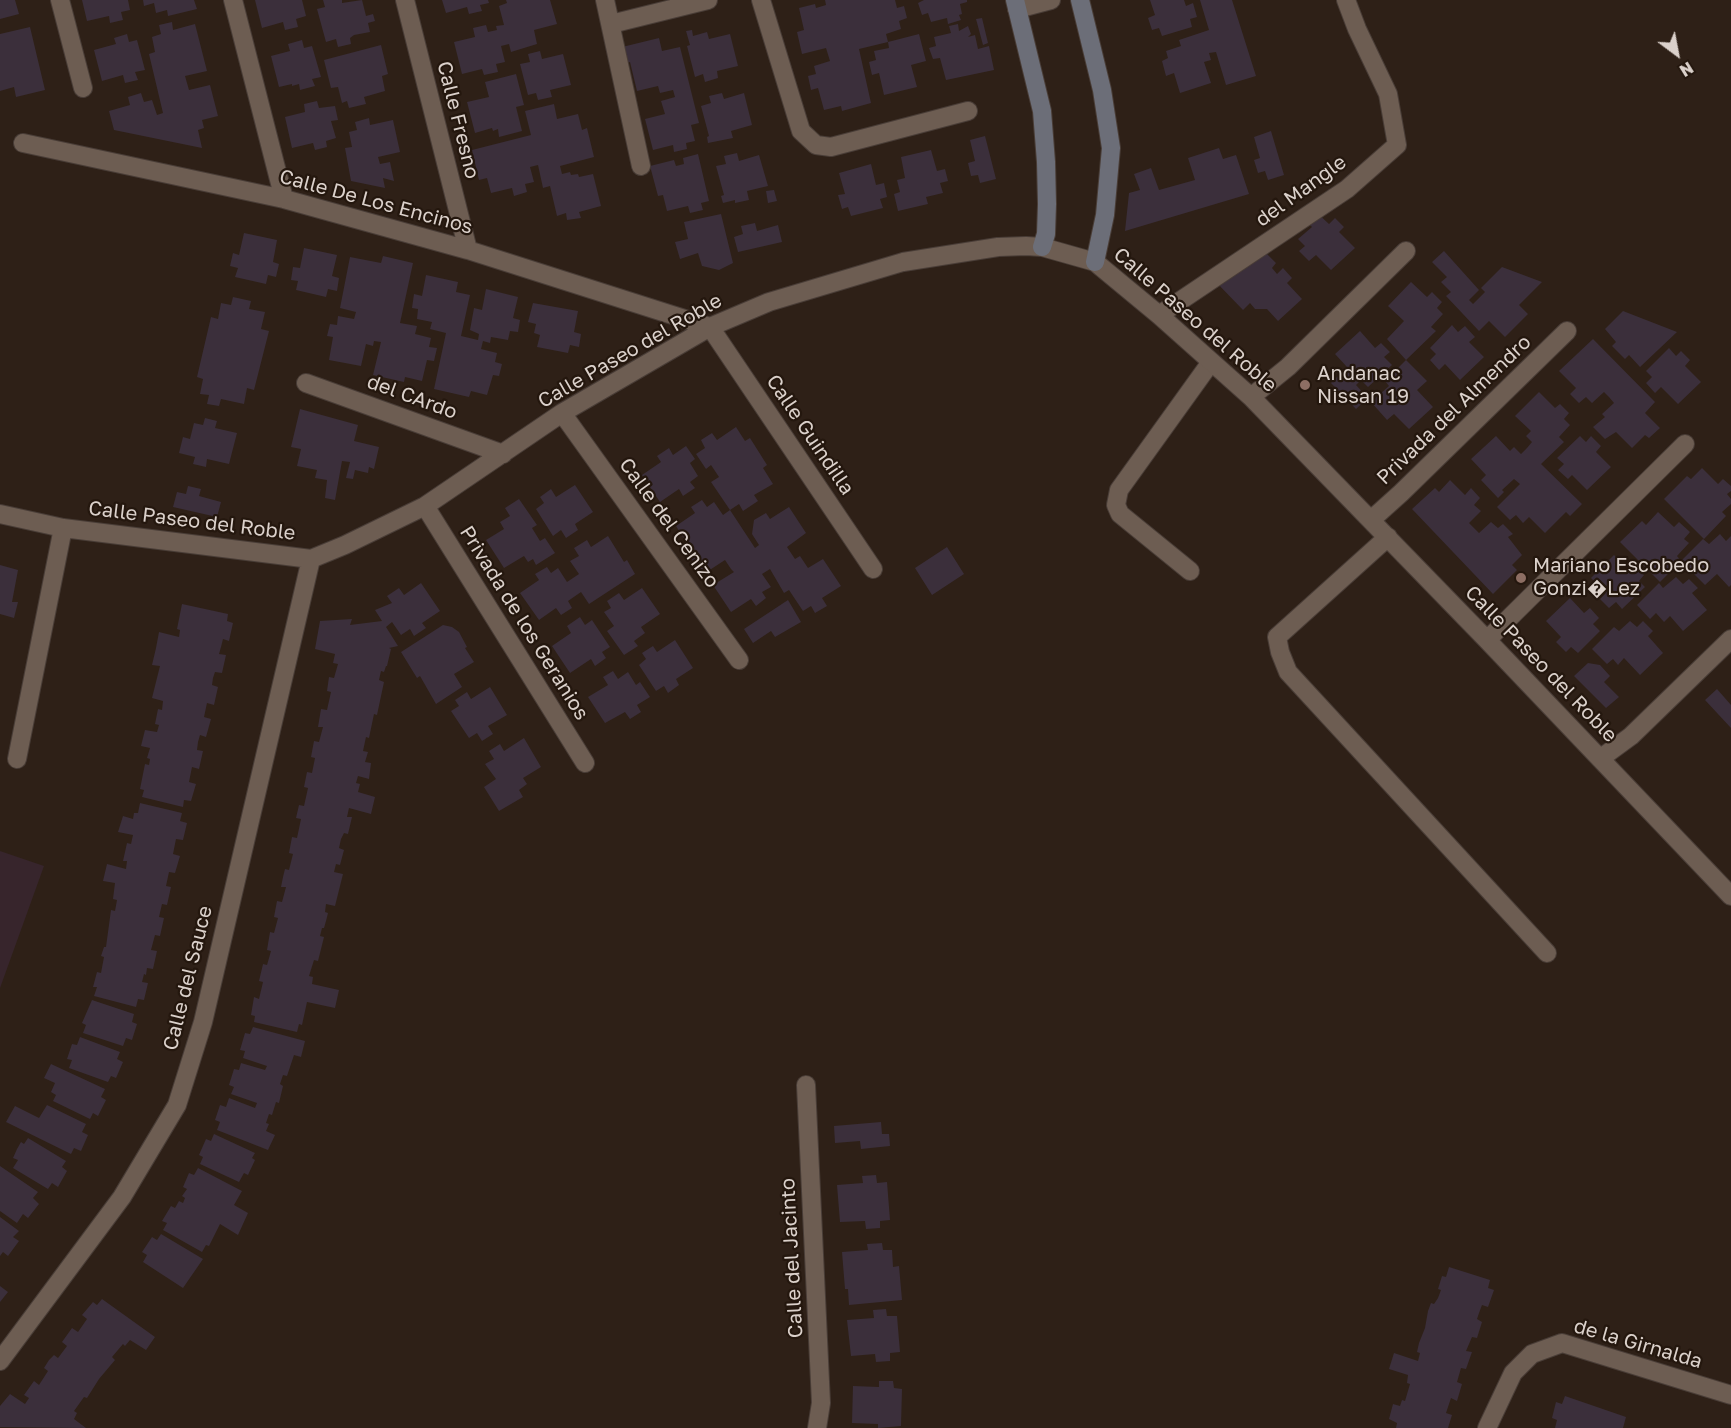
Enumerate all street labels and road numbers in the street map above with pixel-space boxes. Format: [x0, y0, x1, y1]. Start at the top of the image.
street label: Calle Fresno [432, 59, 484, 181]
street label: del Mangle [1251, 150, 1351, 232]
street label: Calle De Los Encinos [277, 165, 475, 239]
street label: Calle Paseo del Roble [1109, 243, 1281, 397]
street label: Calle Paseo del Roble [534, 289, 726, 413]
street label: Privada del Almendro [1372, 330, 1536, 490]
street label: del CArdo [364, 370, 460, 424]
street label: Calle Guindilla [761, 370, 859, 500]
street label: Calle del Cenizo [614, 453, 724, 593]
street label: Calle Paseo del Roble [87, 496, 297, 546]
street label: Privada de los Geranios [454, 522, 594, 724]
street label: Calle Paseo del Roble [1460, 581, 1622, 747]
street label: Calle del Sauce [158, 903, 218, 1053]
street label: Calle del Jacinto [776, 1177, 808, 1339]
street label: de la Girnalda [1571, 1314, 1705, 1374]

